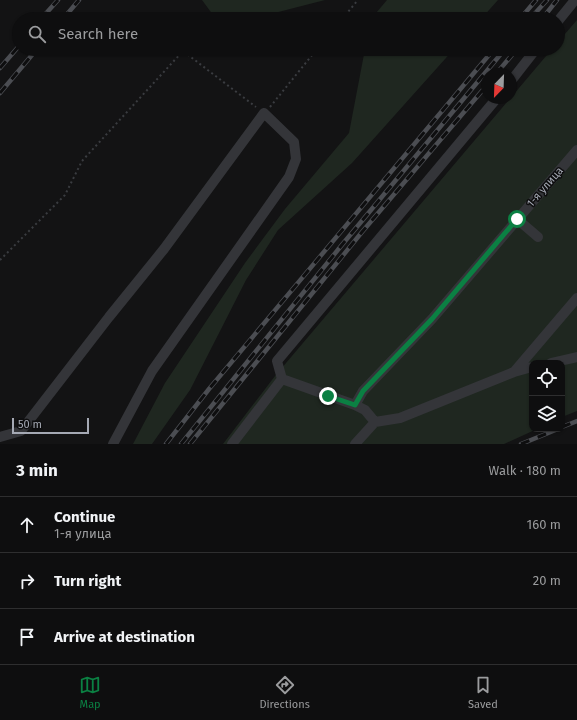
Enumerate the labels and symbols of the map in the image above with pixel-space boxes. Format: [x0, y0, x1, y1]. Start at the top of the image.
north arrow [481, 68, 517, 104]
street label: 1-я улица [524, 164, 566, 210]
route start [508, 210, 526, 228]
route end [319, 387, 337, 405]
scale bar [12, 416, 89, 435]

